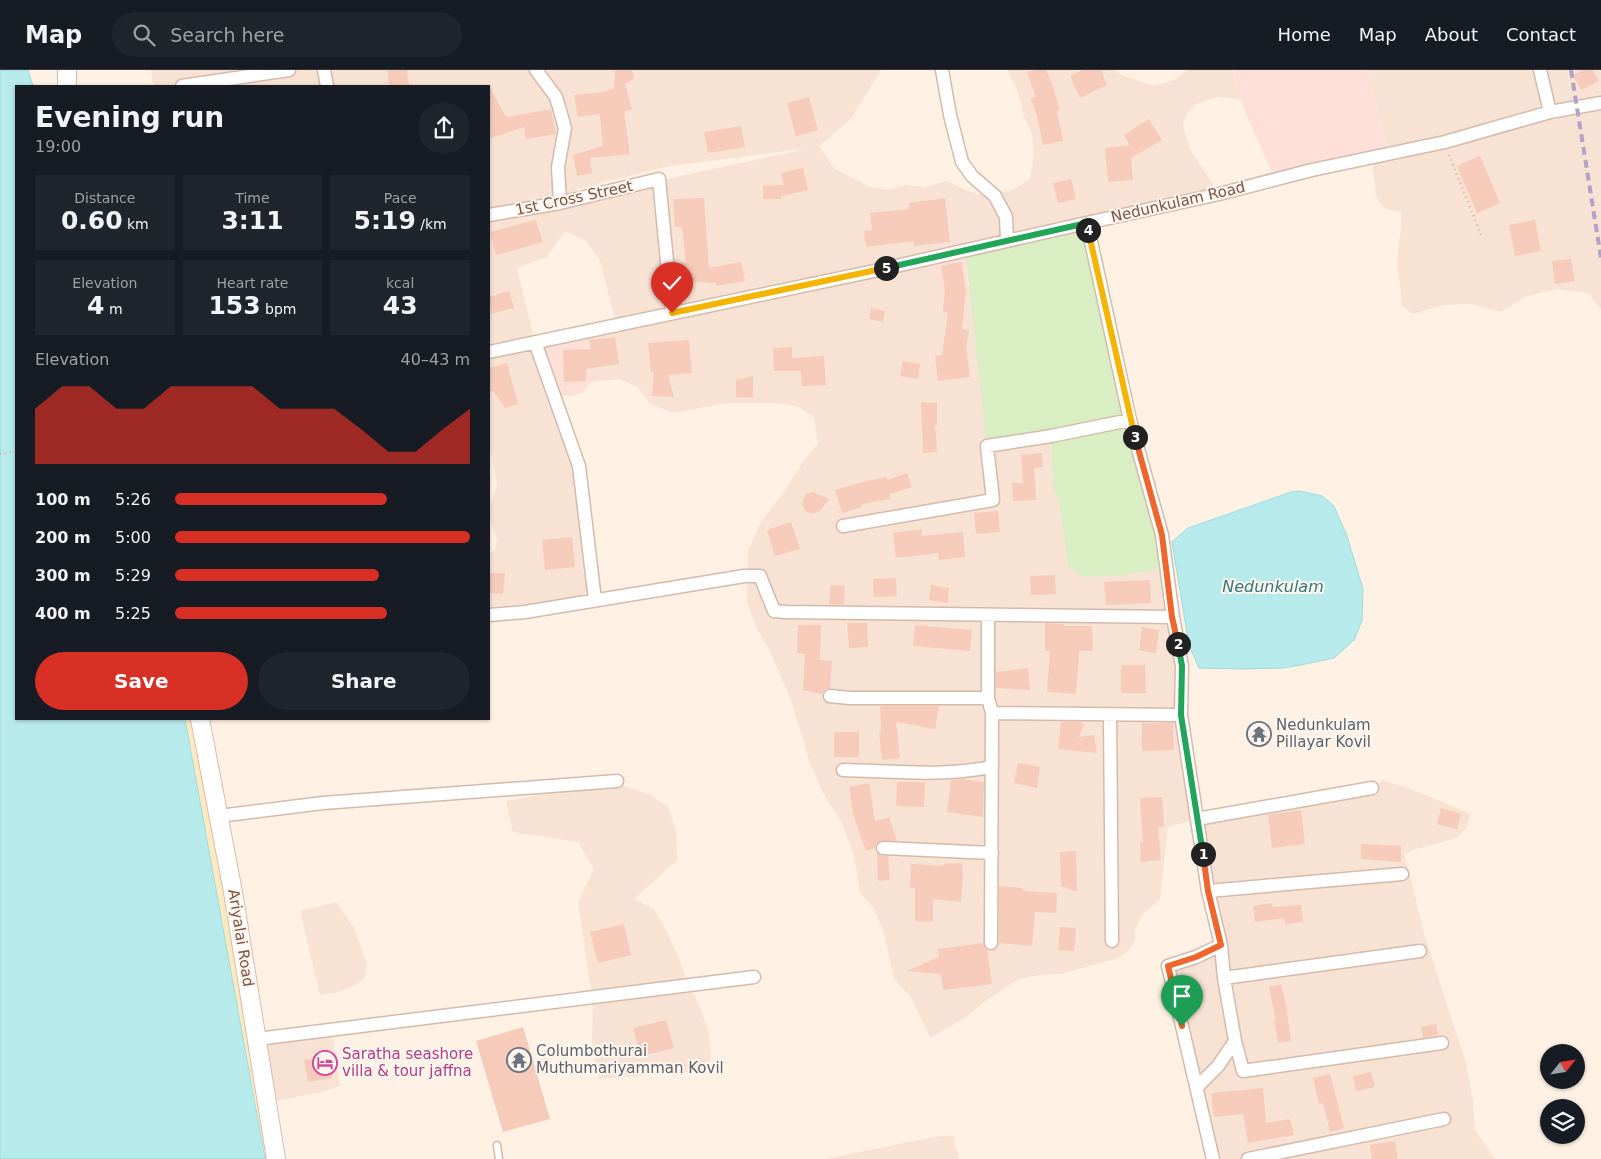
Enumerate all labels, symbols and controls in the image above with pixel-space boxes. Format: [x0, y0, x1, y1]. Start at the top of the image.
search box [112, 12, 462, 57]
text: Map [25, 21, 82, 49]
icon: search [130, 21, 158, 49]
text: Search here [170, 24, 284, 46]
text: Home [1278, 24, 1331, 45]
text: Map [1359, 24, 1397, 45]
text: About [1425, 24, 1478, 45]
text: Contact [1506, 24, 1576, 45]
text: Evening run [35, 101, 224, 134]
button: share [418, 102, 470, 154]
text: 19:00 [35, 137, 81, 156]
street label: 1st Cross Street [514, 177, 634, 219]
street label: Nedunkulam Road [1109, 178, 1247, 226]
text: Distance [74, 190, 135, 206]
text: Time [235, 190, 270, 206]
text: Pace [384, 190, 417, 206]
text: 0.60 [61, 206, 123, 235]
text: 3:11 [221, 206, 284, 235]
text: 5:19 [354, 206, 416, 235]
text: km [123, 216, 149, 232]
text: /km [416, 216, 447, 232]
pin: 4 [1076, 218, 1100, 242]
text: 4 [1084, 222, 1093, 238]
pin: 5 [874, 256, 898, 280]
text: 5 [882, 260, 891, 276]
pin [651, 262, 693, 313]
icon: check [658, 269, 686, 297]
text: Elevation [72, 275, 137, 291]
text: Heart rate [217, 275, 288, 291]
text: kcal [386, 275, 414, 291]
text: 4 [87, 291, 104, 320]
text: 153 [208, 291, 261, 320]
text: 43 [383, 291, 418, 320]
text: m [104, 301, 123, 317]
text: bpm [261, 301, 297, 317]
text: Elevation [35, 350, 109, 369]
text: 40–43 m [401, 350, 470, 369]
pin: 3 [1122, 424, 1148, 450]
text: 3 [1131, 429, 1140, 445]
text: 100 m [35, 490, 91, 509]
text: 5:26 [115, 490, 151, 509]
text: 200 m [35, 528, 91, 547]
text: 5:00 [115, 528, 151, 547]
text: 300 m [35, 566, 91, 585]
text: 5:29 [115, 566, 151, 585]
water label: Nedunkulam [1222, 577, 1324, 596]
text: 400 m [35, 604, 91, 623]
text: 5:25 [115, 604, 151, 623]
pin: 2 [1166, 632, 1190, 656]
text: 2 [1174, 636, 1183, 652]
button: Save [35, 652, 248, 710]
button: Share [258, 652, 470, 710]
place label: Nedunkulam Pillayar Kovil [1276, 716, 1371, 751]
temple icon: Nedunkulam Pillayar Kovil [1246, 721, 1272, 747]
pin: 1 [1190, 842, 1216, 866]
text: 1 [1199, 846, 1208, 862]
street label: Ariyalai Road [224, 888, 258, 988]
pin [1161, 975, 1203, 1026]
icon: arrive [1168, 982, 1196, 1010]
place label: Columbothurai Muthumariyamman Kovil [536, 1042, 724, 1077]
north arrow [1540, 1044, 1585, 1089]
map controls [1540, 1044, 1585, 1144]
place label: Saratha seashore villa & tour jaffna [342, 1045, 473, 1080]
temple icon: Columbothurai Muthumariyamman Kovil [506, 1047, 532, 1073]
hotel icon: Saratha seashore villa & tour jaffna [312, 1050, 338, 1076]
button: layers [1540, 1099, 1585, 1144]

